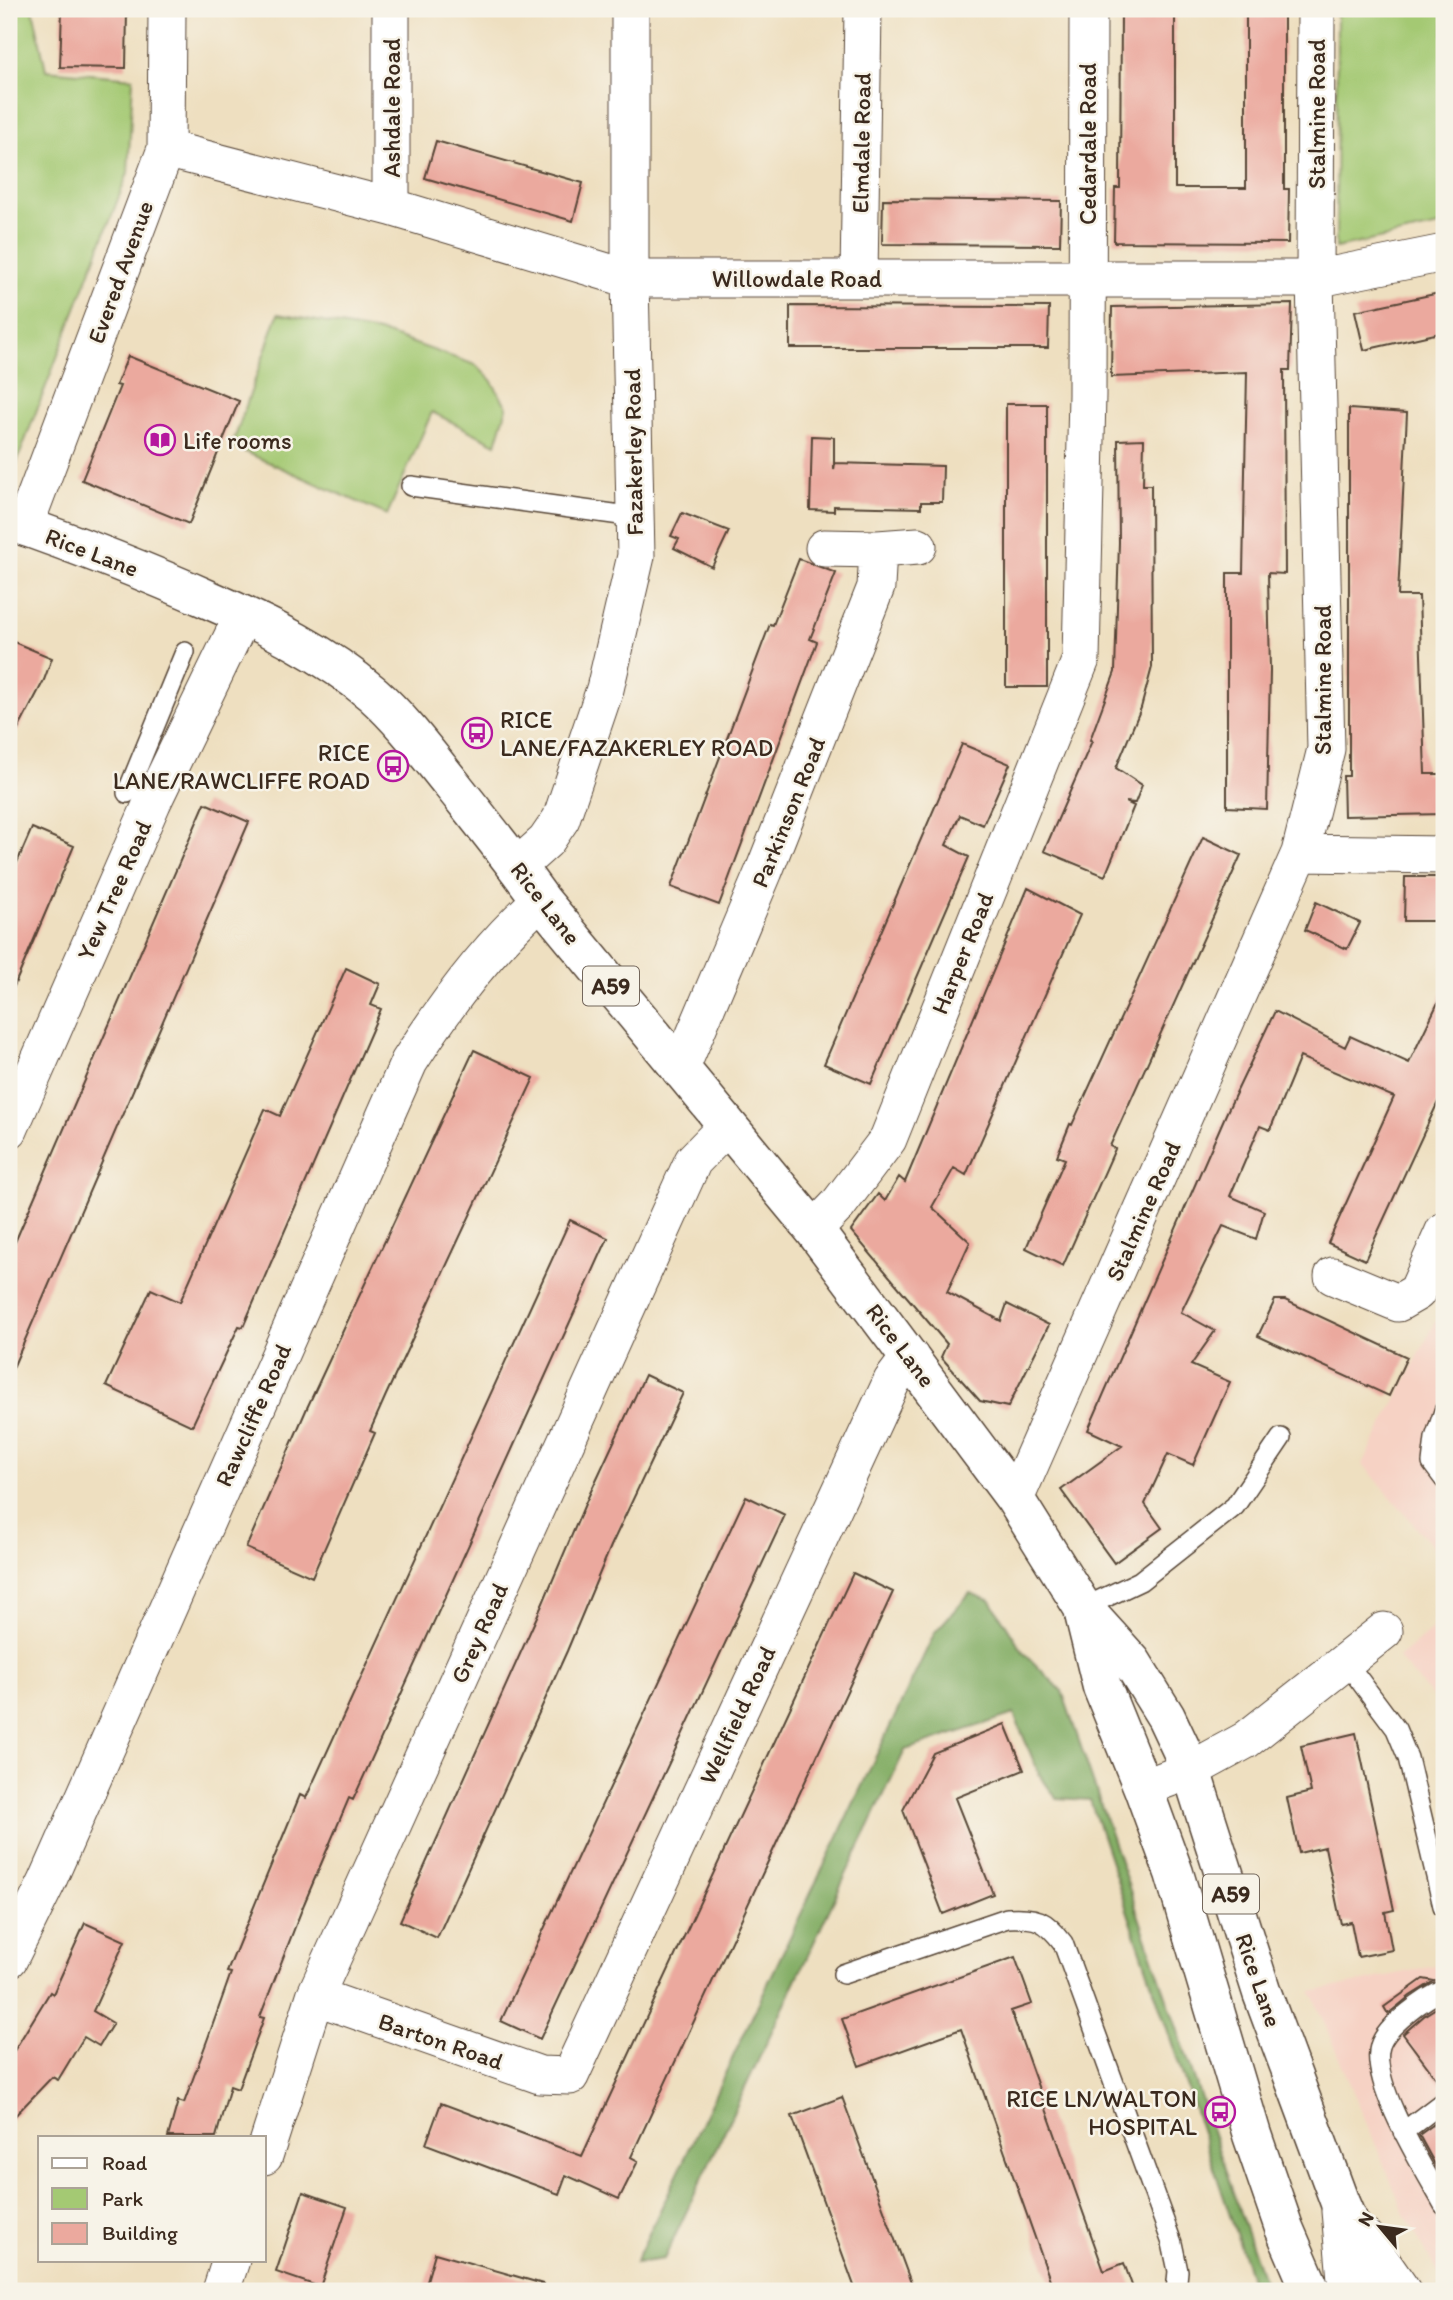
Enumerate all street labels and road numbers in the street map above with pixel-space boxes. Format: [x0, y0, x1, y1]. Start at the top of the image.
street label: Ashdale Road [377, 38, 406, 178]
street label: Stalmine Road [1302, 39, 1331, 189]
street label: Cedardale Road [1073, 63, 1102, 225]
street label: Elmdale Road [845, 72, 877, 214]
street label: Evered Avenue [81, 197, 159, 347]
street label: Willowdale Road [712, 264, 882, 293]
street label: Fazakerley Road [617, 368, 649, 536]
street label: Rice Lane [41, 521, 143, 583]
street label: Stalmine Road [1308, 605, 1337, 755]
street label: Parkinson Road [745, 733, 831, 891]
street label: Yew Tree Road [70, 816, 158, 964]
street label: Rice Lane [505, 856, 587, 950]
street label: Harper Road [924, 888, 1000, 1018]
road number: A59 [583, 967, 639, 1006]
street label: Stalmine Road [1099, 1136, 1187, 1285]
street label: Rice Lane [860, 1297, 942, 1393]
street label: Rawcliffe Road [209, 1339, 297, 1491]
street label: Grey Road [444, 1578, 514, 1688]
street label: Wellfield Road [692, 1641, 782, 1789]
road number: A59 [1203, 1874, 1259, 1913]
street label: Rice Lane [1229, 1929, 1289, 2031]
street label: Barton Road [375, 2006, 507, 2076]

